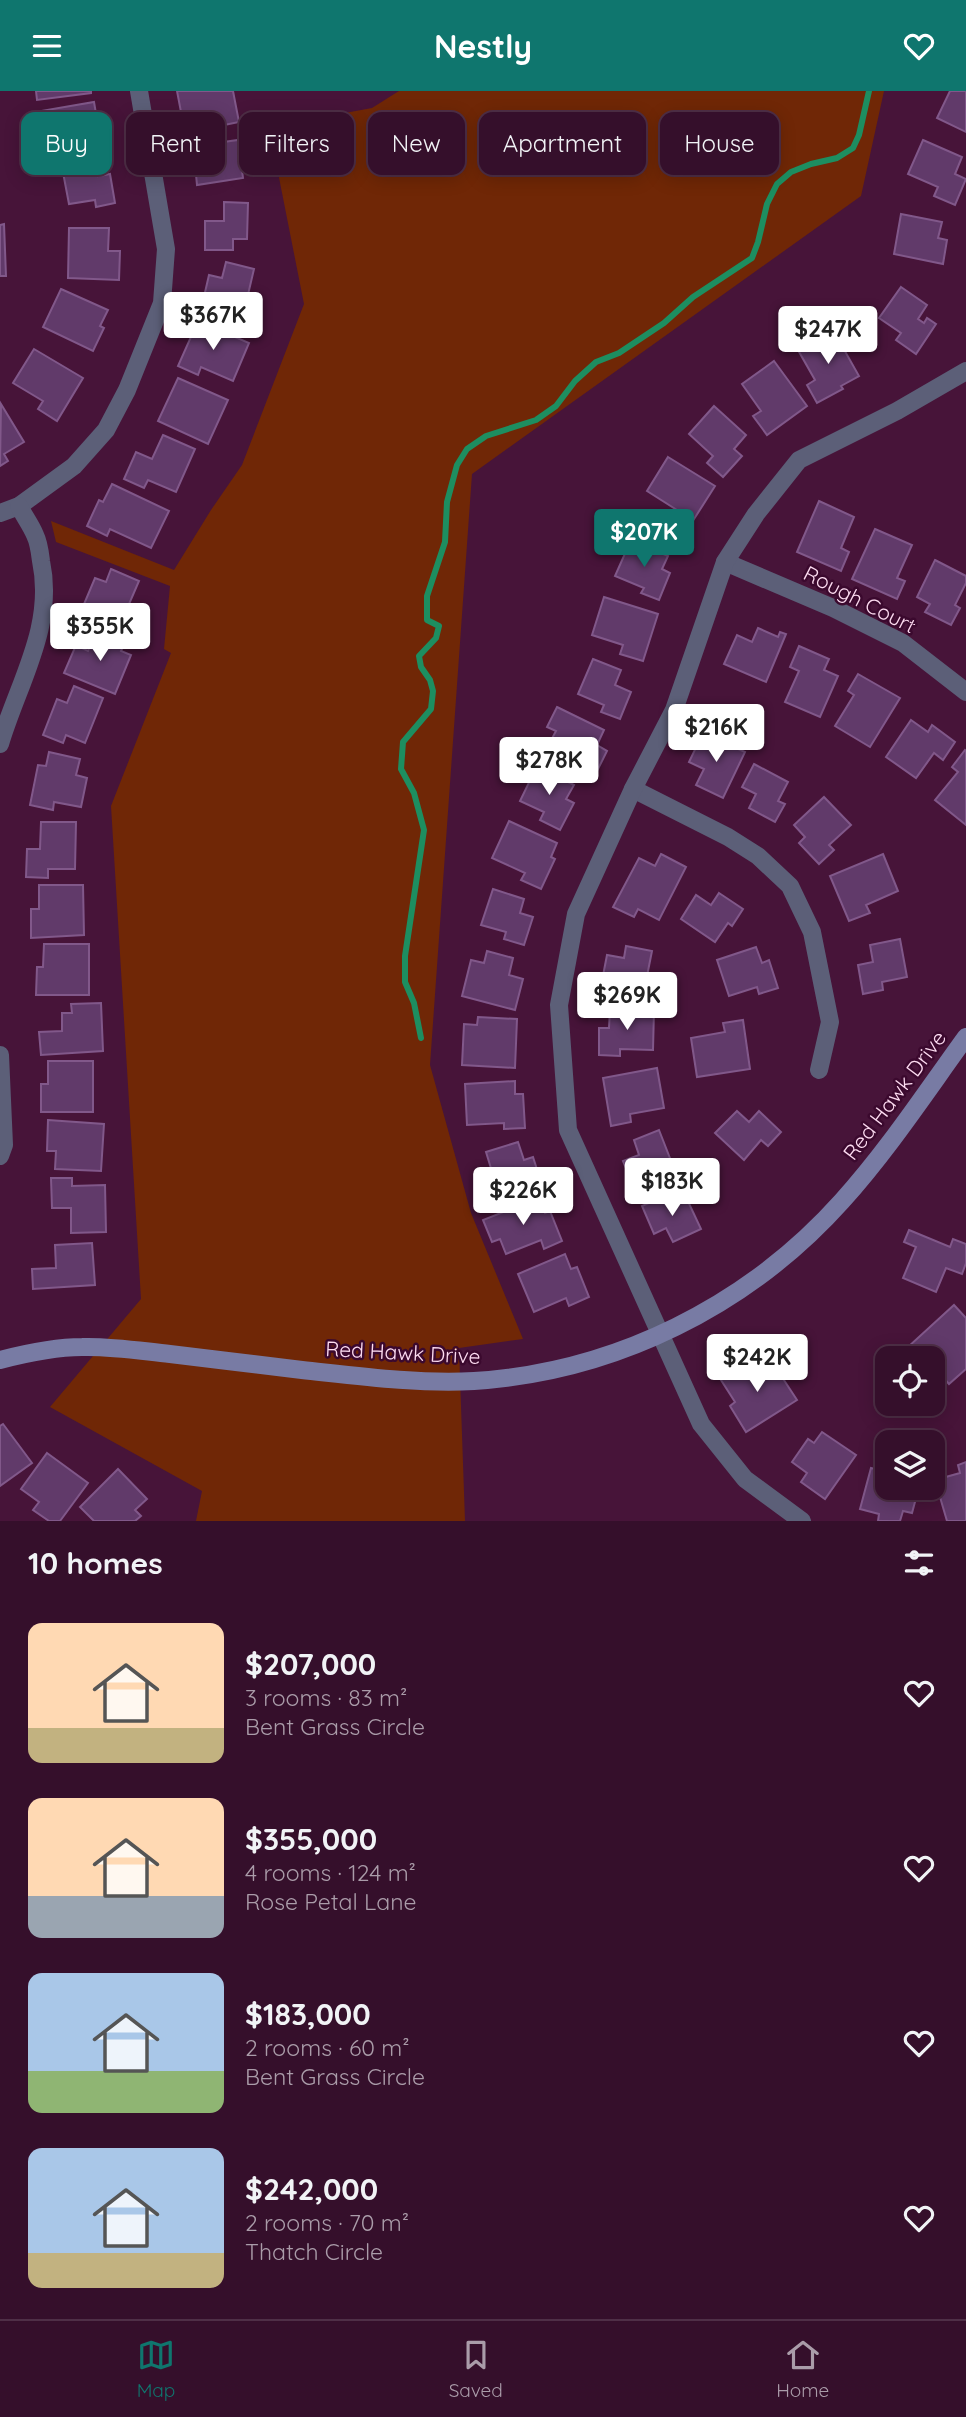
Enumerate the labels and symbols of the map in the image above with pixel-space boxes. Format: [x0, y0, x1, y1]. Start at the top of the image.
pin: $367K [164, 293, 262, 352]
pin: $247K [779, 307, 877, 366]
pin: $207K [595, 510, 693, 569]
street label: Rough Court [799, 560, 921, 638]
pin: $355K [51, 603, 149, 663]
pin: $216K [667, 705, 765, 764]
pin: $278K [500, 737, 598, 797]
pin: $269K [578, 972, 676, 1032]
street label: Red Hawk Drive [837, 1025, 951, 1165]
pin: $183K [623, 1159, 721, 1218]
pin: $226K [474, 1167, 572, 1227]
street label: Red Hawk Drive [325, 1335, 481, 1369]
pin: $242K [708, 1335, 806, 1394]

